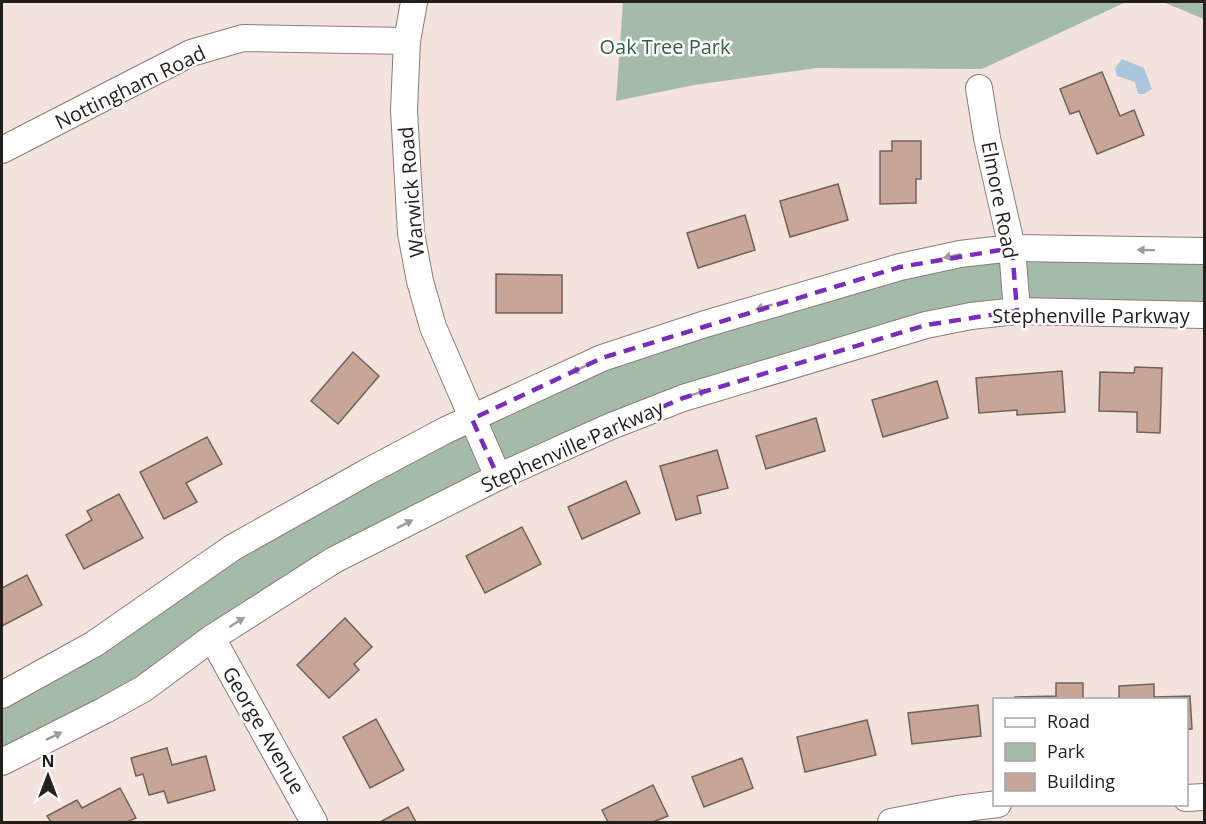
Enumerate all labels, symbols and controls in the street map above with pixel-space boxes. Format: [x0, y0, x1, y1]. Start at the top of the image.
park label: Oak Tree Park [599, 33, 731, 60]
street label: Nottingham Road [50, 39, 210, 135]
street label: Warwick Road [392, 125, 430, 259]
street label: Elmore Road [975, 139, 1025, 261]
one-way arrow [1137, 245, 1156, 255]
one-way arrow [942, 252, 961, 261]
street label: Stephenville Parkway [992, 302, 1191, 329]
one-way arrow [755, 303, 773, 312]
one-way arrow [570, 365, 587, 374]
one-way arrow [689, 388, 707, 397]
street label: Stephenville Parkway [476, 393, 669, 498]
one-way arrow [396, 519, 414, 529]
one-way arrow [229, 617, 245, 628]
street label: George Avenue [217, 661, 311, 799]
legend [993, 698, 1188, 806]
text: Road [1047, 709, 1090, 733]
one-way arrow [46, 731, 63, 741]
text: Park [1047, 739, 1085, 763]
north arrow [18, 746, 78, 806]
text: N [41, 750, 55, 772]
text: Building [1047, 769, 1115, 793]

